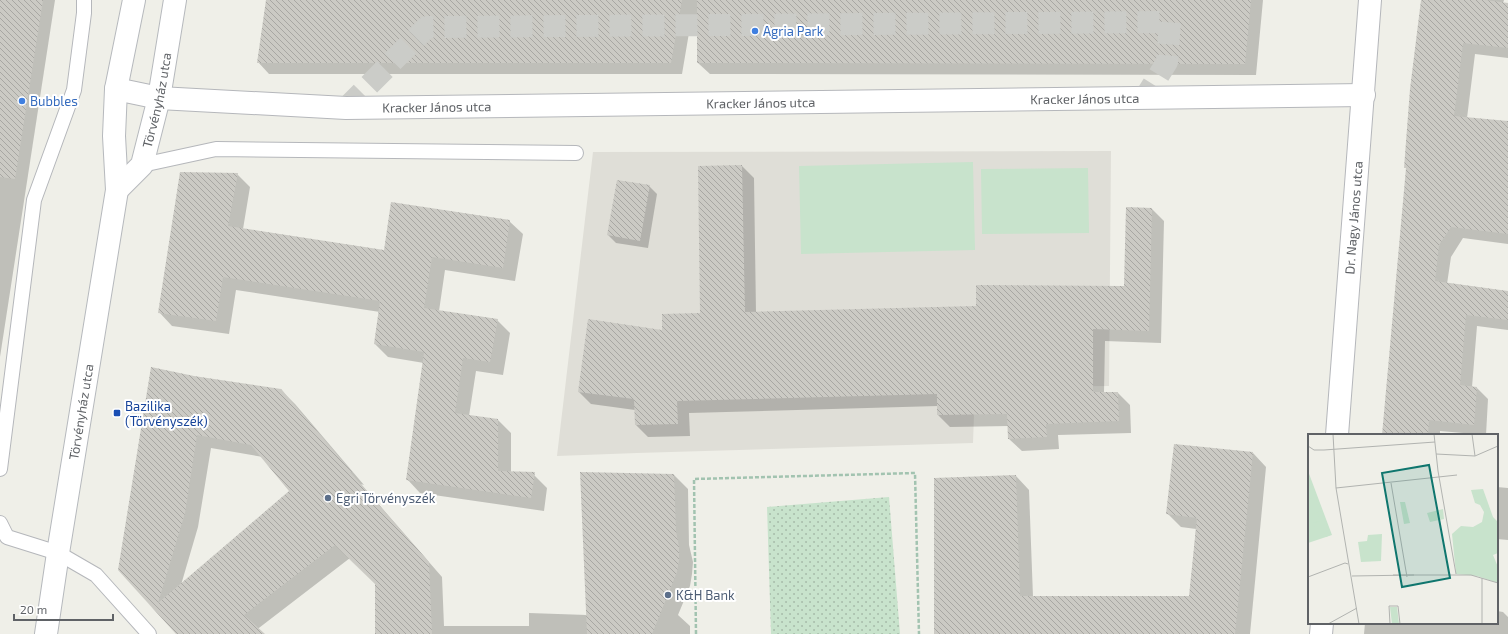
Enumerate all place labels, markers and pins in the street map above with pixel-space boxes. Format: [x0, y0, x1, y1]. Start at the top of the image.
place label: Agria Park [763, 23, 824, 39]
marker: Agria Park [750, 26, 760, 36]
place label: Bubbles [30, 93, 78, 109]
marker: Bubbles [17, 96, 27, 106]
place label: Bazilika (Törvényszék) [125, 398, 208, 429]
marker: Bazilika (Törvényszék) [112, 408, 122, 418]
place label: Egri Törvényszék [336, 490, 436, 506]
marker: Egri Törvényszék [323, 493, 333, 503]
place label: K&H Bank [676, 587, 735, 603]
marker: K&H Bank [663, 590, 673, 600]

